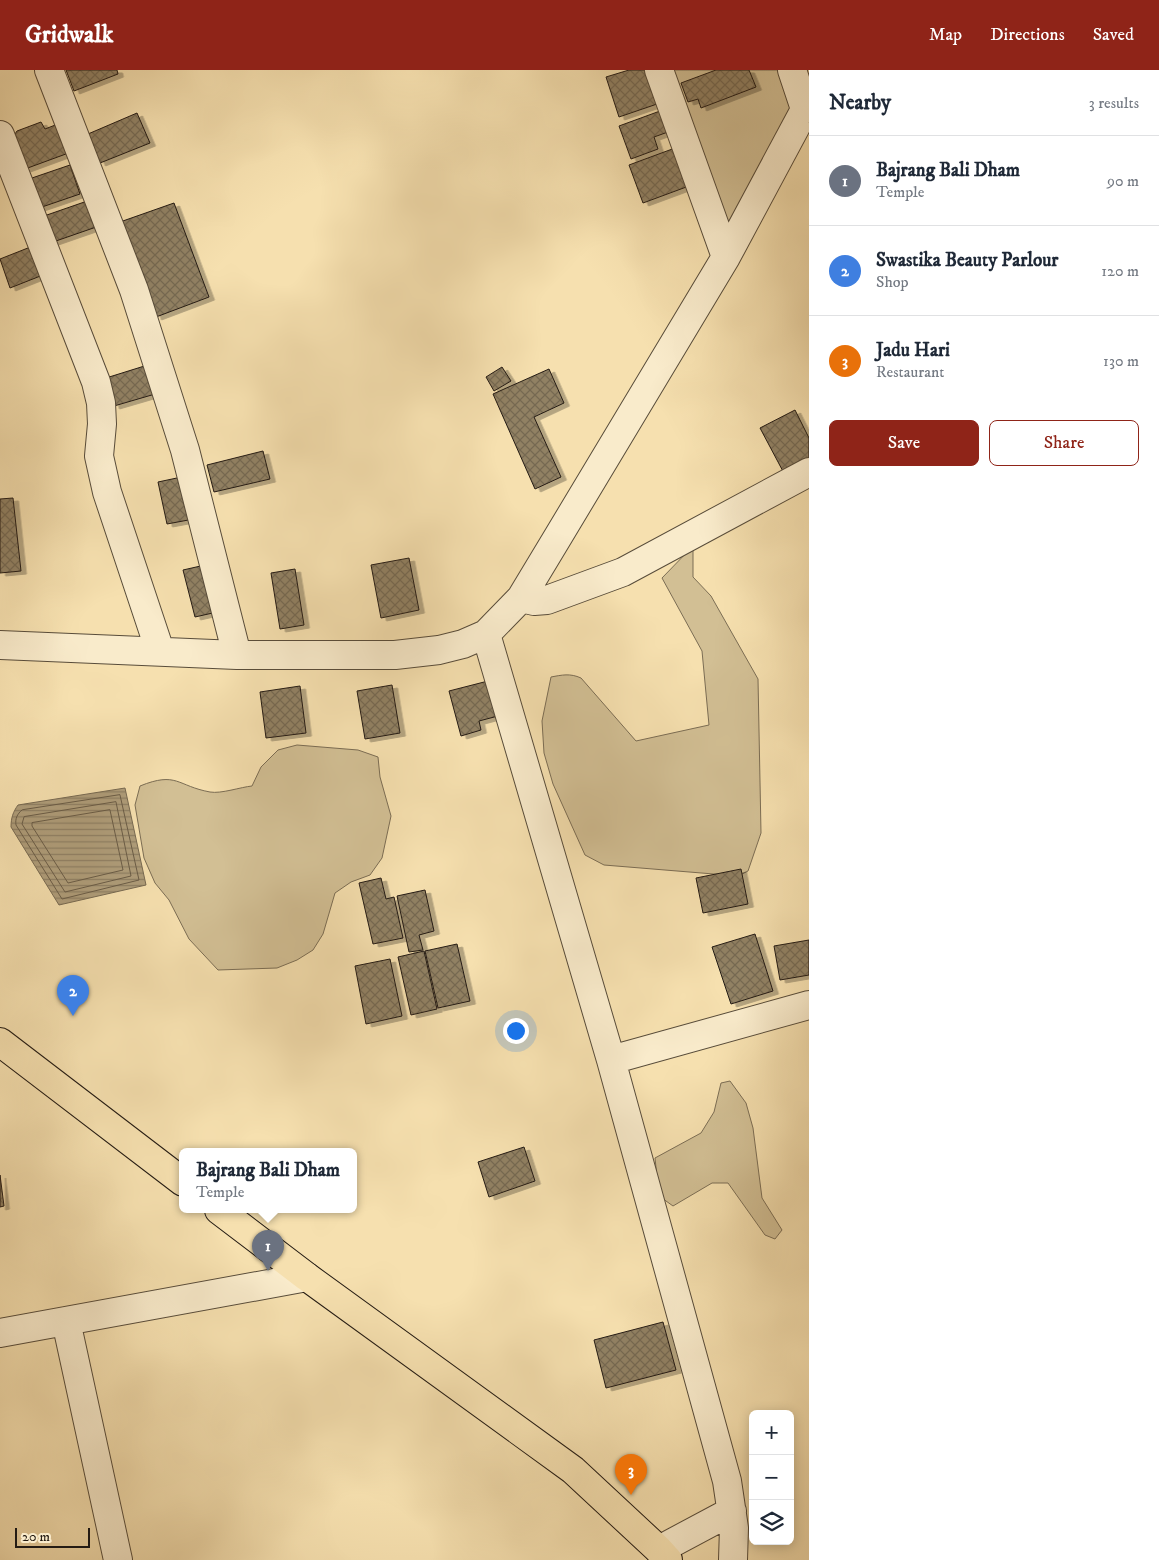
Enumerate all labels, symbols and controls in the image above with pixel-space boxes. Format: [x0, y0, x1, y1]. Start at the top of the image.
text: Gridwalk [25, 20, 113, 50]
text: Map [929, 24, 962, 46]
text: Directions [990, 24, 1065, 46]
text: Saved [1093, 24, 1134, 46]
text: Nearby [829, 90, 891, 116]
text: 3 results [1089, 93, 1139, 113]
text: Bajrang Bali Dham [876, 159, 1020, 182]
text: 1 [842, 171, 848, 191]
text: 90 m [1107, 171, 1139, 191]
text: Temple [876, 182, 924, 202]
text: Swastika Beauty Parlour [876, 249, 1058, 272]
text: 2 [841, 261, 849, 281]
text: 120 m [1101, 261, 1139, 281]
text: Shop [876, 272, 909, 292]
text: Jadu Hari [876, 339, 950, 362]
text: 3 [842, 351, 848, 371]
text: 130 m [1103, 351, 1139, 371]
text: Restaurant [876, 362, 944, 382]
button: Save [829, 420, 979, 466]
button: Share [989, 420, 1139, 466]
pin: 2 [57, 975, 89, 1016]
your location [503, 1018, 529, 1044]
popup [179, 1148, 357, 1213]
text: Bajrang Bali Dham [196, 1159, 340, 1182]
text: Temple [196, 1182, 244, 1202]
pin: 1 [252, 1230, 284, 1271]
map controls [749, 1410, 794, 1545]
button: + [749, 1410, 794, 1455]
pin: 3 [615, 1454, 647, 1495]
button: − [749, 1455, 794, 1500]
button: layers [749, 1500, 794, 1545]
scale bar [15, 1525, 90, 1548]
text: 20 m [22, 1528, 50, 1546]

